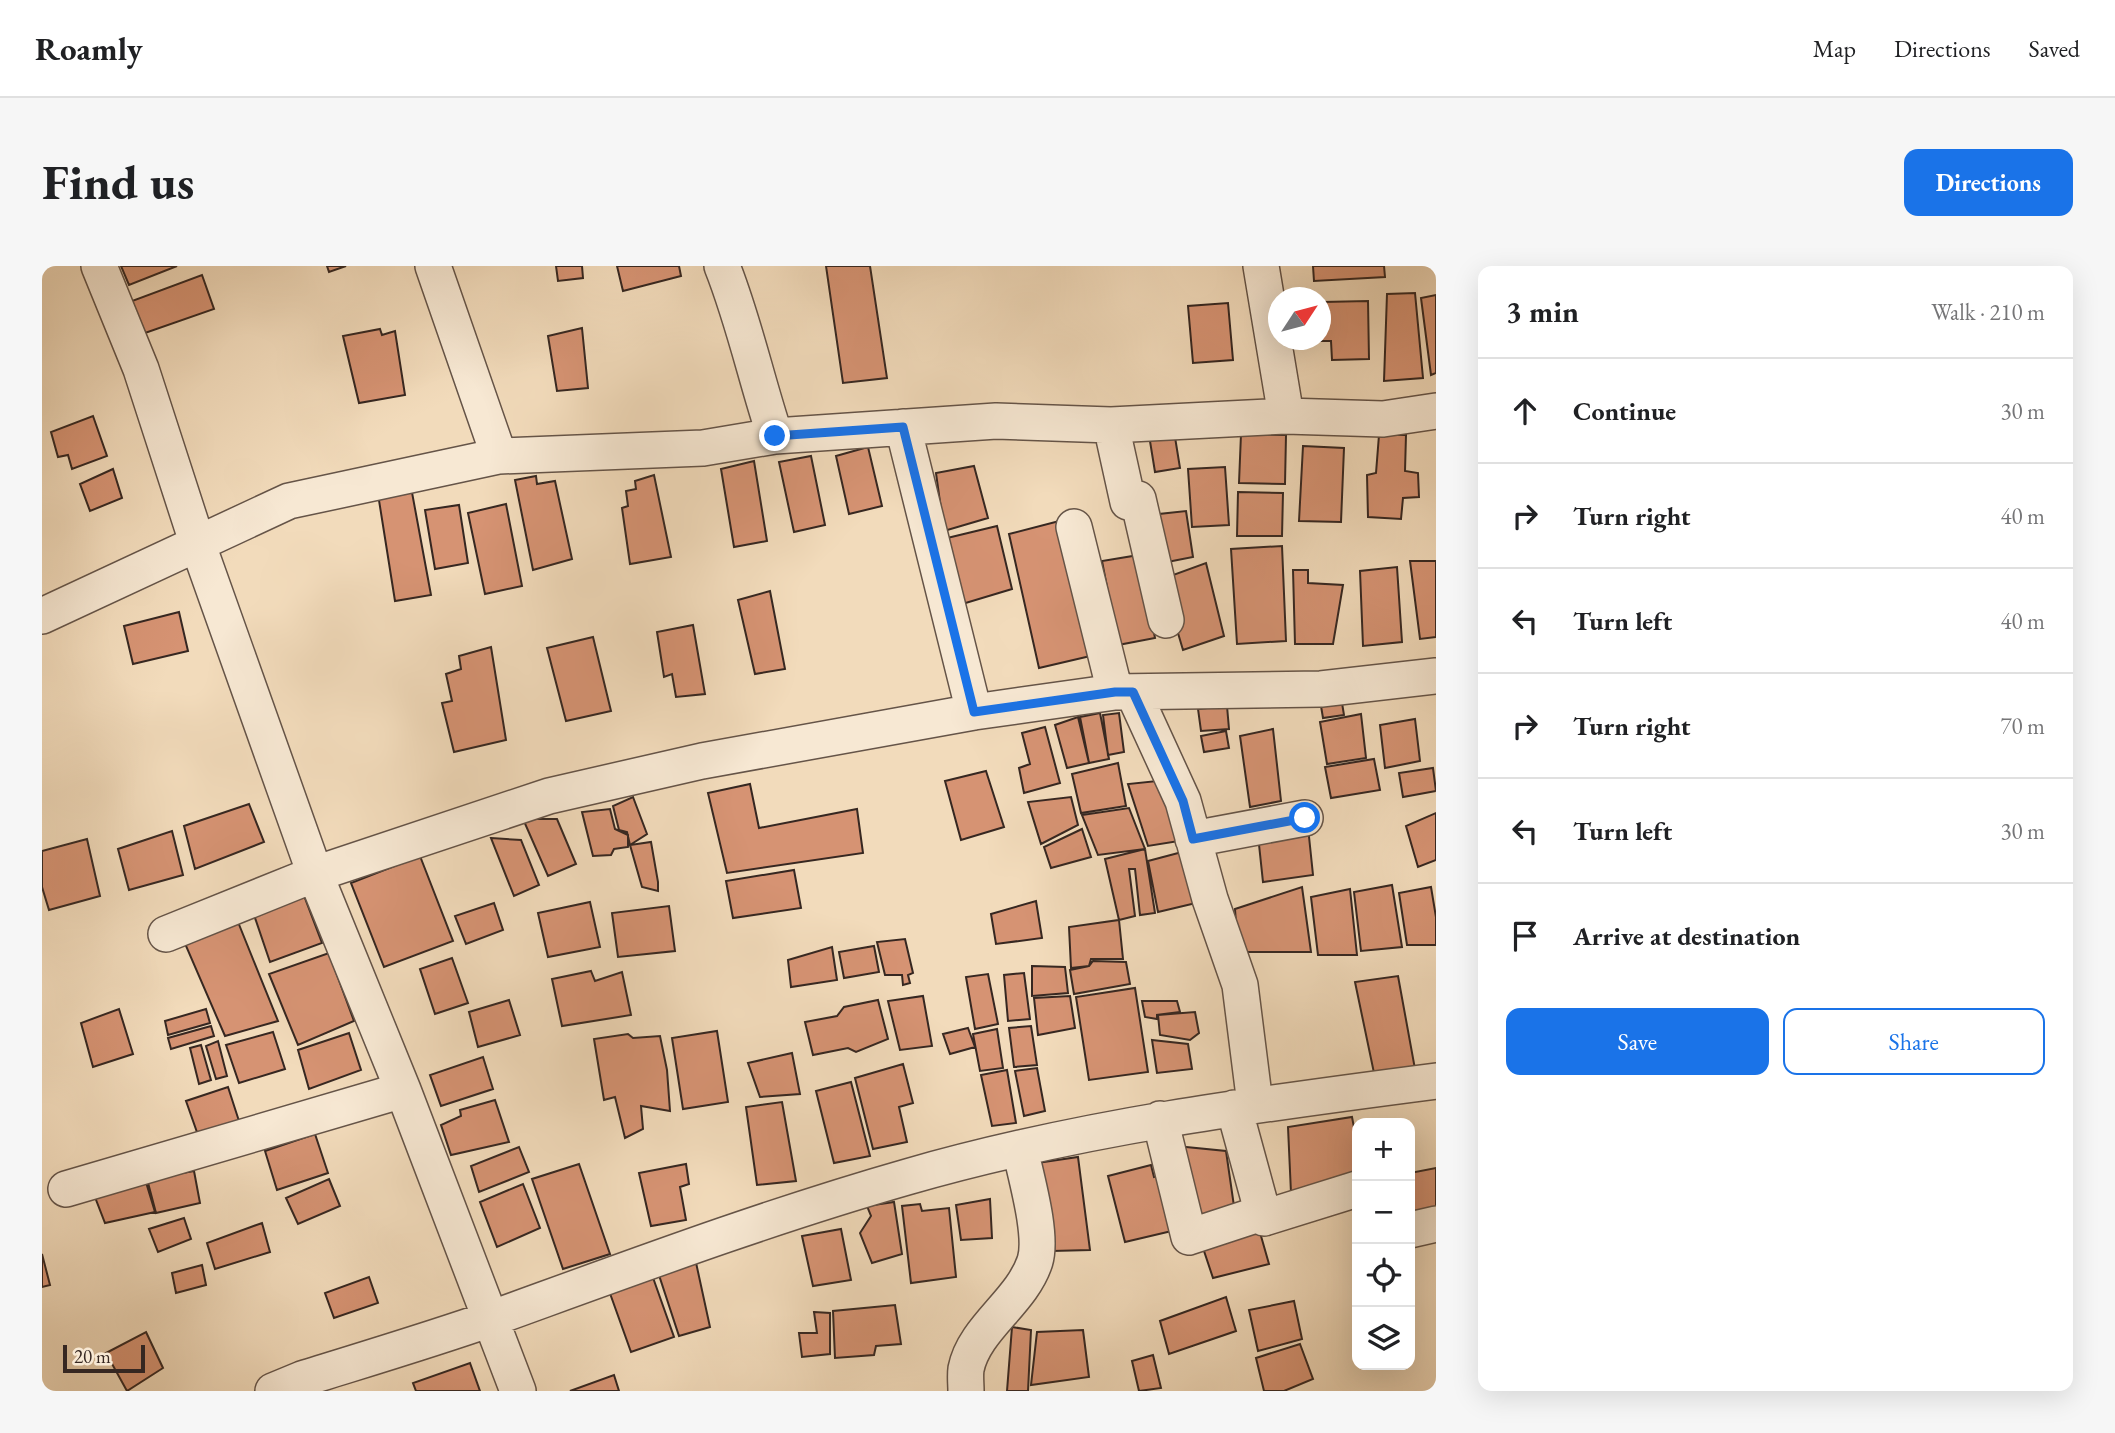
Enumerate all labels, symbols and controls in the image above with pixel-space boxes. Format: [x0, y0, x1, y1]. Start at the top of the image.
text: Roamly [35, 27, 143, 70]
text: Map [1813, 33, 1856, 64]
text: Directions [1894, 33, 1991, 64]
text: Saved [2029, 33, 2080, 64]
button: Directions [1904, 149, 2073, 216]
text: Find us [42, 150, 194, 214]
north arrow [1268, 287, 1331, 350]
text: 3 min [1506, 292, 1579, 331]
text: Walk · 210 m [1931, 297, 2045, 327]
icon: ahead [1506, 392, 1544, 430]
text: Continue [1573, 394, 1676, 428]
text: 30 m [2000, 396, 2045, 426]
route end [759, 420, 790, 451]
icon: right [1506, 497, 1544, 535]
text: Turn right [1573, 499, 1691, 533]
text: 40 m [2000, 501, 2045, 531]
icon: left [1506, 602, 1544, 640]
text: Turn left [1573, 604, 1672, 638]
text: 40 m [2000, 606, 2045, 636]
icon: right [1506, 707, 1544, 745]
text: Turn right [1573, 709, 1691, 743]
text: 70 m [2000, 711, 2045, 741]
route start [1289, 802, 1320, 833]
icon: left [1506, 812, 1544, 850]
text: Turn left [1573, 814, 1672, 848]
text: 30 m [2000, 816, 2045, 846]
icon: arrive [1506, 917, 1544, 955]
text: Arrive at destination [1573, 919, 1800, 953]
button: Save [1506, 1008, 1769, 1075]
button: Share [1783, 1008, 2045, 1075]
map controls [1352, 1118, 1415, 1370]
button: + [1352, 1118, 1415, 1181]
button: − [1352, 1181, 1415, 1244]
button: locate [1352, 1244, 1415, 1307]
button: layers [1352, 1307, 1415, 1370]
scale bar [63, 1342, 145, 1374]
text: 20 m [74, 1344, 111, 1369]

